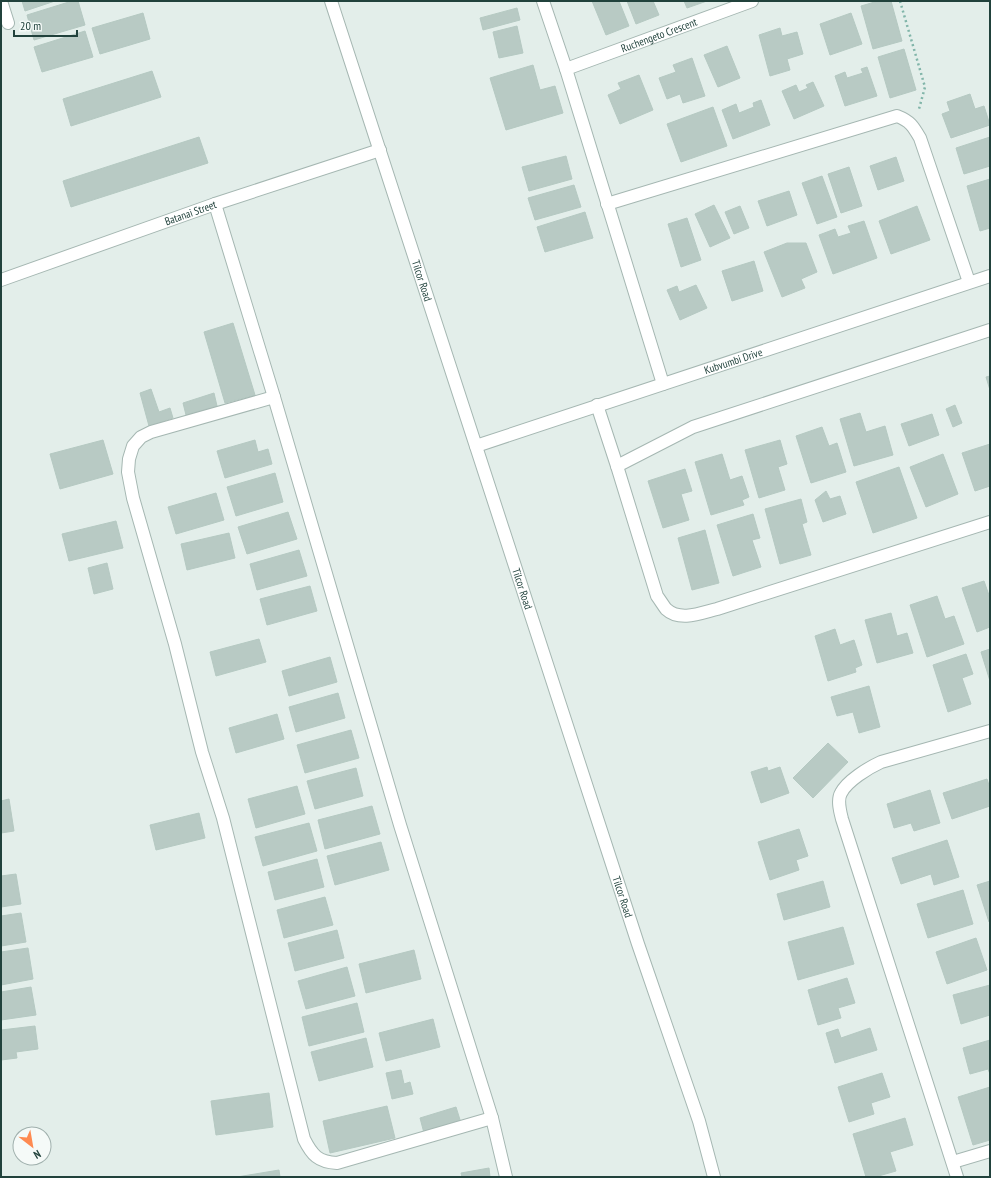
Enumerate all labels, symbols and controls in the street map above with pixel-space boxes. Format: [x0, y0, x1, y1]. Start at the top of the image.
scale bar [14, 12, 77, 38]
street label: Ruchengeto Crescent [619, 15, 699, 55]
text: 20 m [20, 18, 41, 33]
street label: Batanai Street [163, 197, 218, 228]
street label: Tilcor Road [409, 258, 435, 303]
street label: Kubvumbi Drive [702, 345, 765, 377]
street label: Tilcor Road [509, 566, 536, 611]
street label: Tilcor Road [609, 874, 636, 919]
north arrow [12, 1126, 52, 1166]
text: N [31, 1147, 43, 1162]

